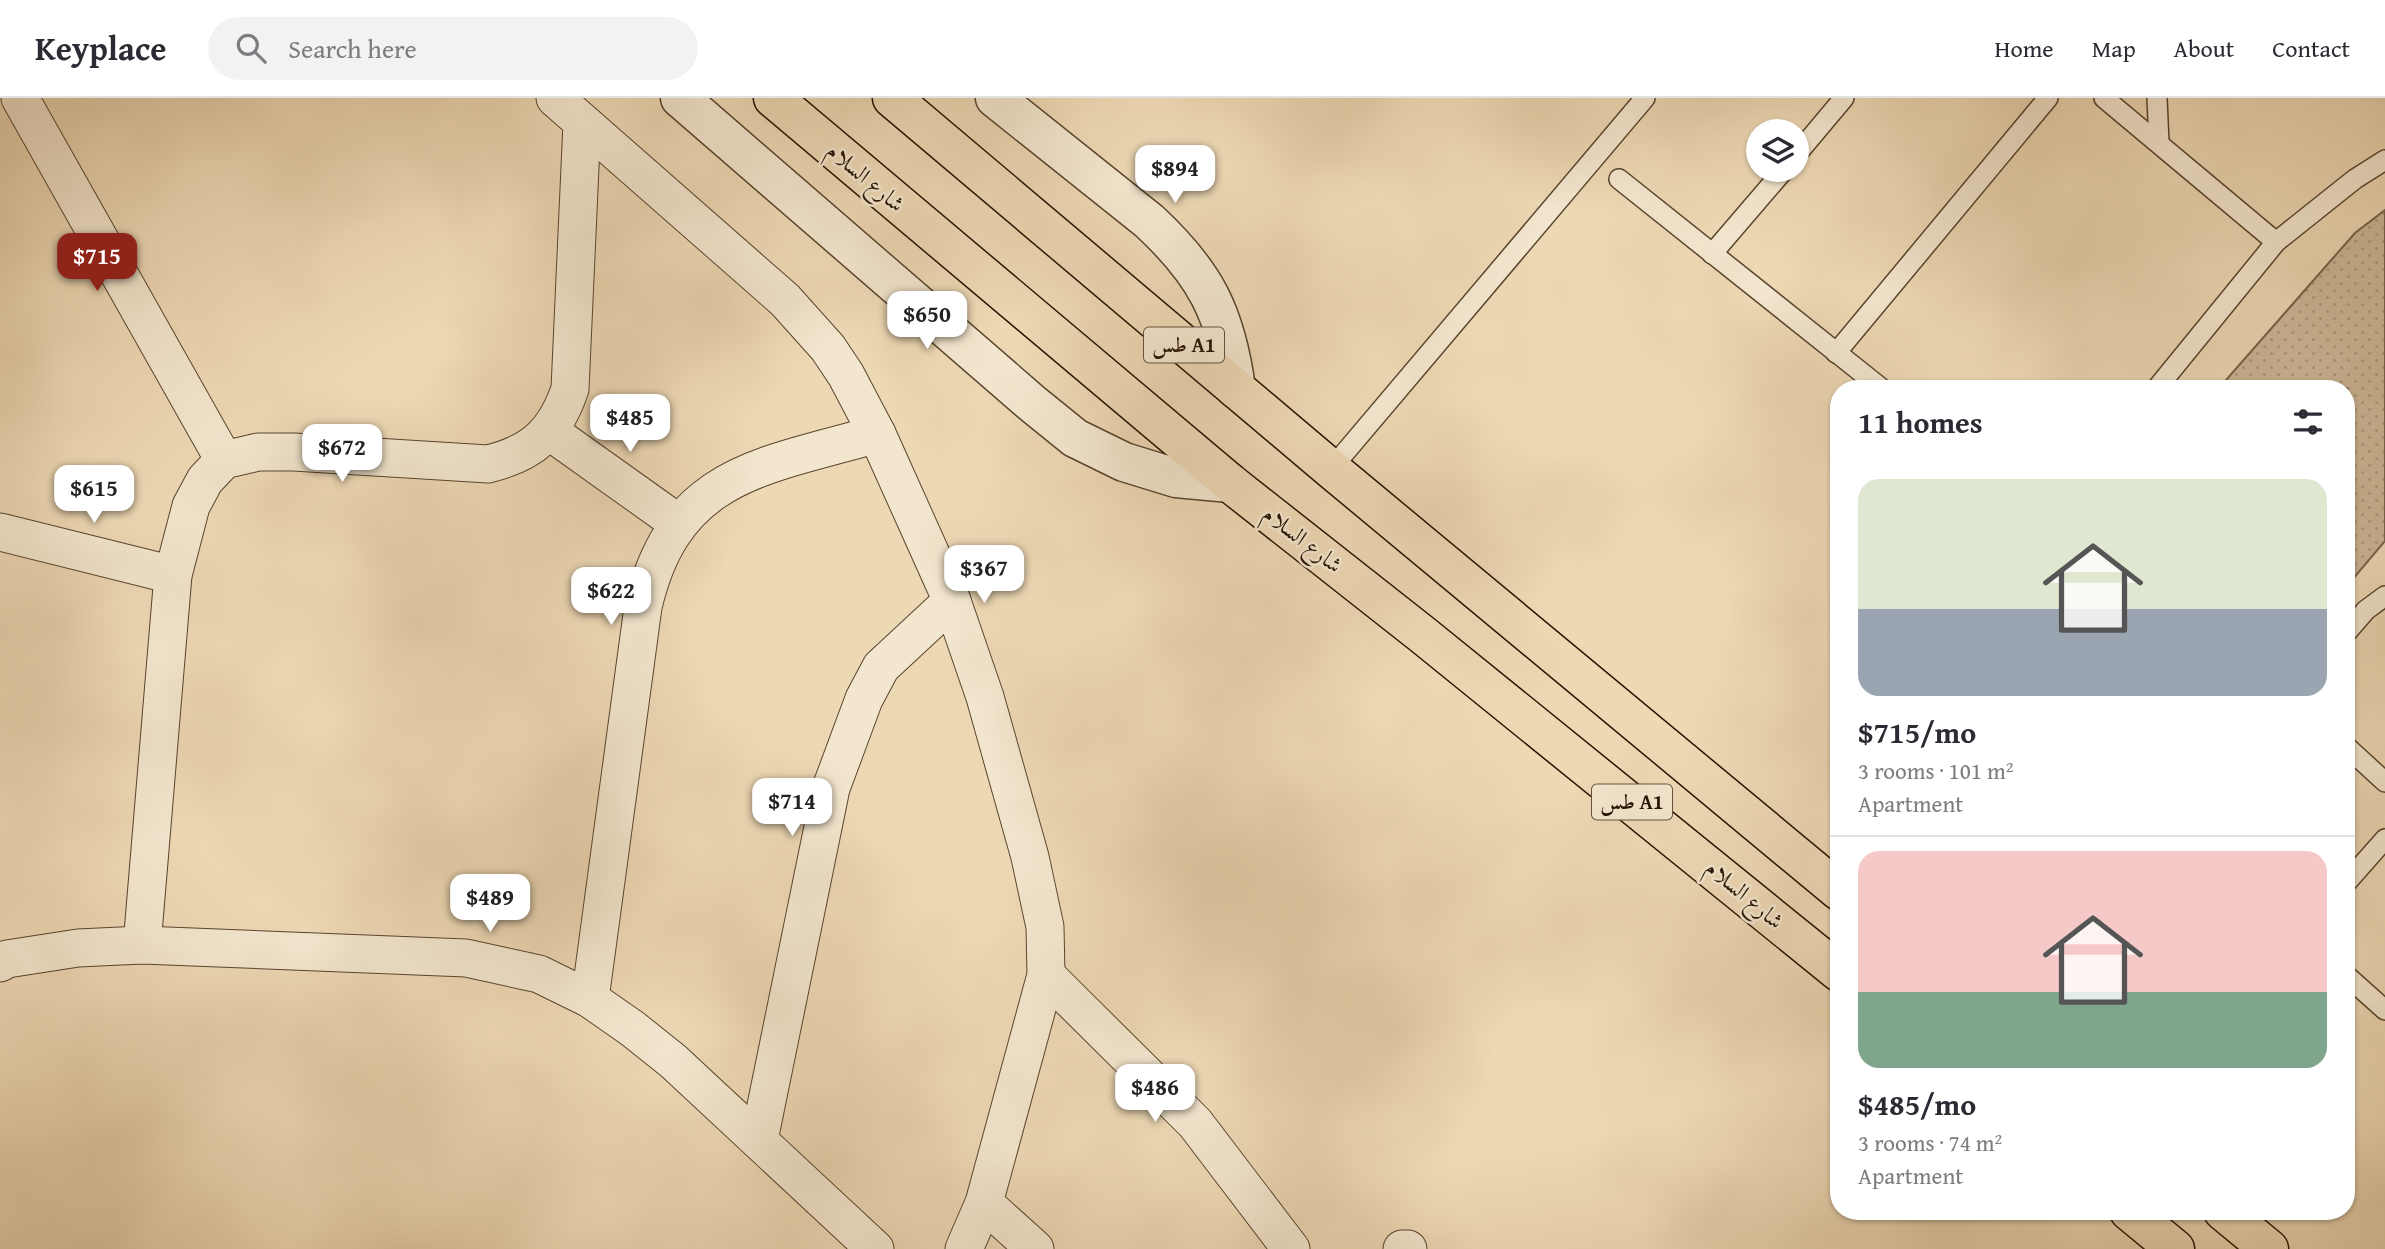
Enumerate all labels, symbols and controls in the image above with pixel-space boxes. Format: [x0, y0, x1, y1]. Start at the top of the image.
search box [208, 17, 698, 80]
text: Keyplace [35, 24, 166, 72]
icon: search [232, 29, 270, 67]
text: Search here [288, 29, 417, 68]
text: Home [1995, 31, 2054, 66]
text: Map [2092, 31, 2136, 66]
text: About [2174, 31, 2234, 66]
text: Contact [2272, 31, 2350, 66]
map controls [1746, 119, 1809, 182]
button: layers [1746, 119, 1809, 182]
street label: شارع السلام [817, 134, 913, 222]
pin: $894 [1134, 146, 1216, 205]
text: $894 [1151, 151, 1199, 184]
pin: $715 [56, 234, 138, 293]
text: $715 [73, 239, 121, 272]
pin: $650 [886, 292, 968, 351]
text: $650 [903, 297, 951, 330]
road number: طس A1 [1144, 328, 1224, 362]
pin: $485 [589, 394, 671, 454]
text: $485 [606, 400, 654, 433]
text: 11 homes [1858, 400, 1983, 444]
icon: filters [2289, 403, 2327, 441]
pin: $672 [301, 424, 383, 484]
text: $672 [318, 430, 366, 463]
pin: $615 [53, 466, 135, 525]
text: $615 [70, 471, 118, 504]
street label: شارع السلام [1254, 497, 1350, 584]
icon: home [2030, 525, 2156, 651]
pin: $367 [943, 546, 1025, 605]
text: $367 [960, 551, 1008, 584]
pin: $622 [570, 568, 652, 627]
text: $622 [587, 573, 635, 606]
text: $715/mo [1858, 710, 1976, 754]
text: 3 rooms · 101 m² [1858, 754, 2013, 787]
pin: $714 [751, 778, 833, 838]
text: $714 [768, 784, 816, 817]
road number: طس A1 [1592, 784, 1672, 820]
text: Apartment [1858, 787, 1963, 820]
street label: شارع السلام [1696, 851, 1792, 939]
pin: $489 [449, 874, 531, 934]
text: $489 [466, 880, 514, 913]
icon: home [2030, 897, 2156, 1023]
pin: $486 [1114, 1065, 1196, 1124]
text: $486 [1131, 1070, 1179, 1103]
text: $485/mo [1858, 1082, 1976, 1126]
text: 3 rooms · 74 m² [1858, 1126, 2002, 1159]
text: Apartment [1858, 1159, 1963, 1192]

